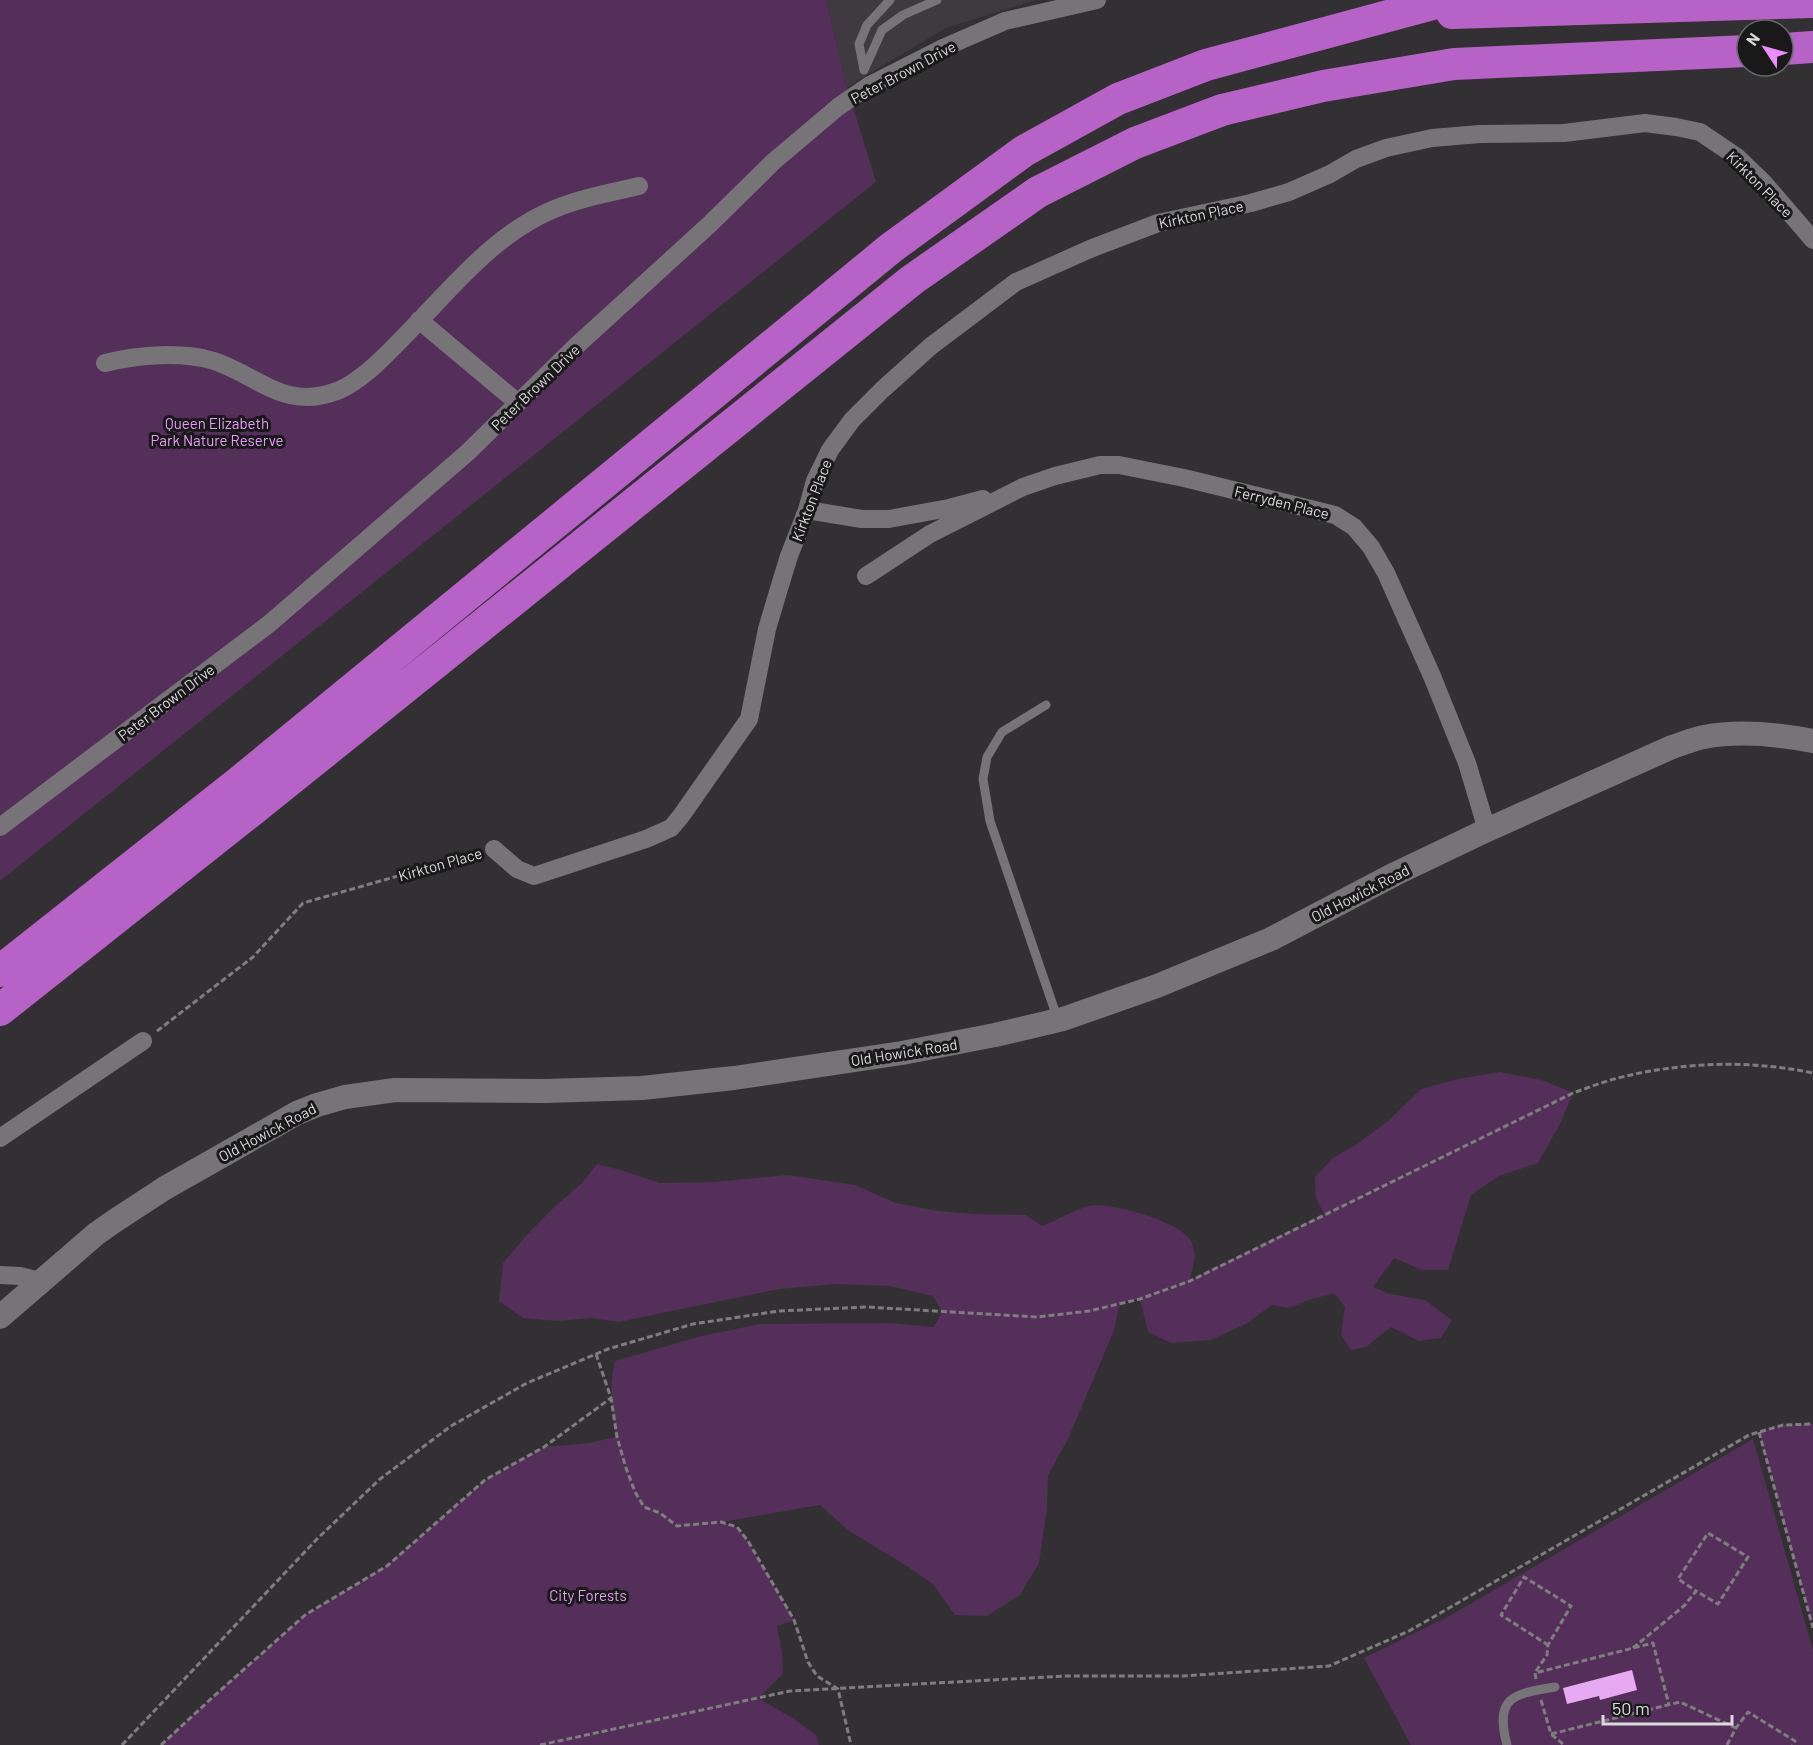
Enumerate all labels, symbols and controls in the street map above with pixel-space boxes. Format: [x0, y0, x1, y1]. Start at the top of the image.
north arrow [1735, 18, 1795, 78]
text: N [1742, 29, 1763, 49]
street label: Peter Brown Drive [847, 37, 959, 107]
street label: Kirkton Place [1723, 147, 1797, 221]
street label: Kirkton Place [1157, 196, 1245, 232]
street label: Peter Brown Drive [487, 340, 583, 434]
park label: Queen Elizabeth Park Nature Reserve [150, 414, 284, 449]
street label: Kirkton Place [787, 457, 835, 543]
street label: Ferryden Place [1233, 482, 1331, 522]
street label: Peter Brown Drive [114, 660, 218, 744]
street label: Kirkton Place [396, 843, 484, 885]
street label: Old Howick Road [1308, 861, 1412, 925]
street label: Old Howick Road [849, 1035, 959, 1069]
street label: Old Howick Road [215, 1099, 319, 1165]
park label: City Forests [549, 1586, 627, 1604]
scale bar [1603, 1688, 1732, 1726]
text: 50 m [1612, 1697, 1650, 1719]

